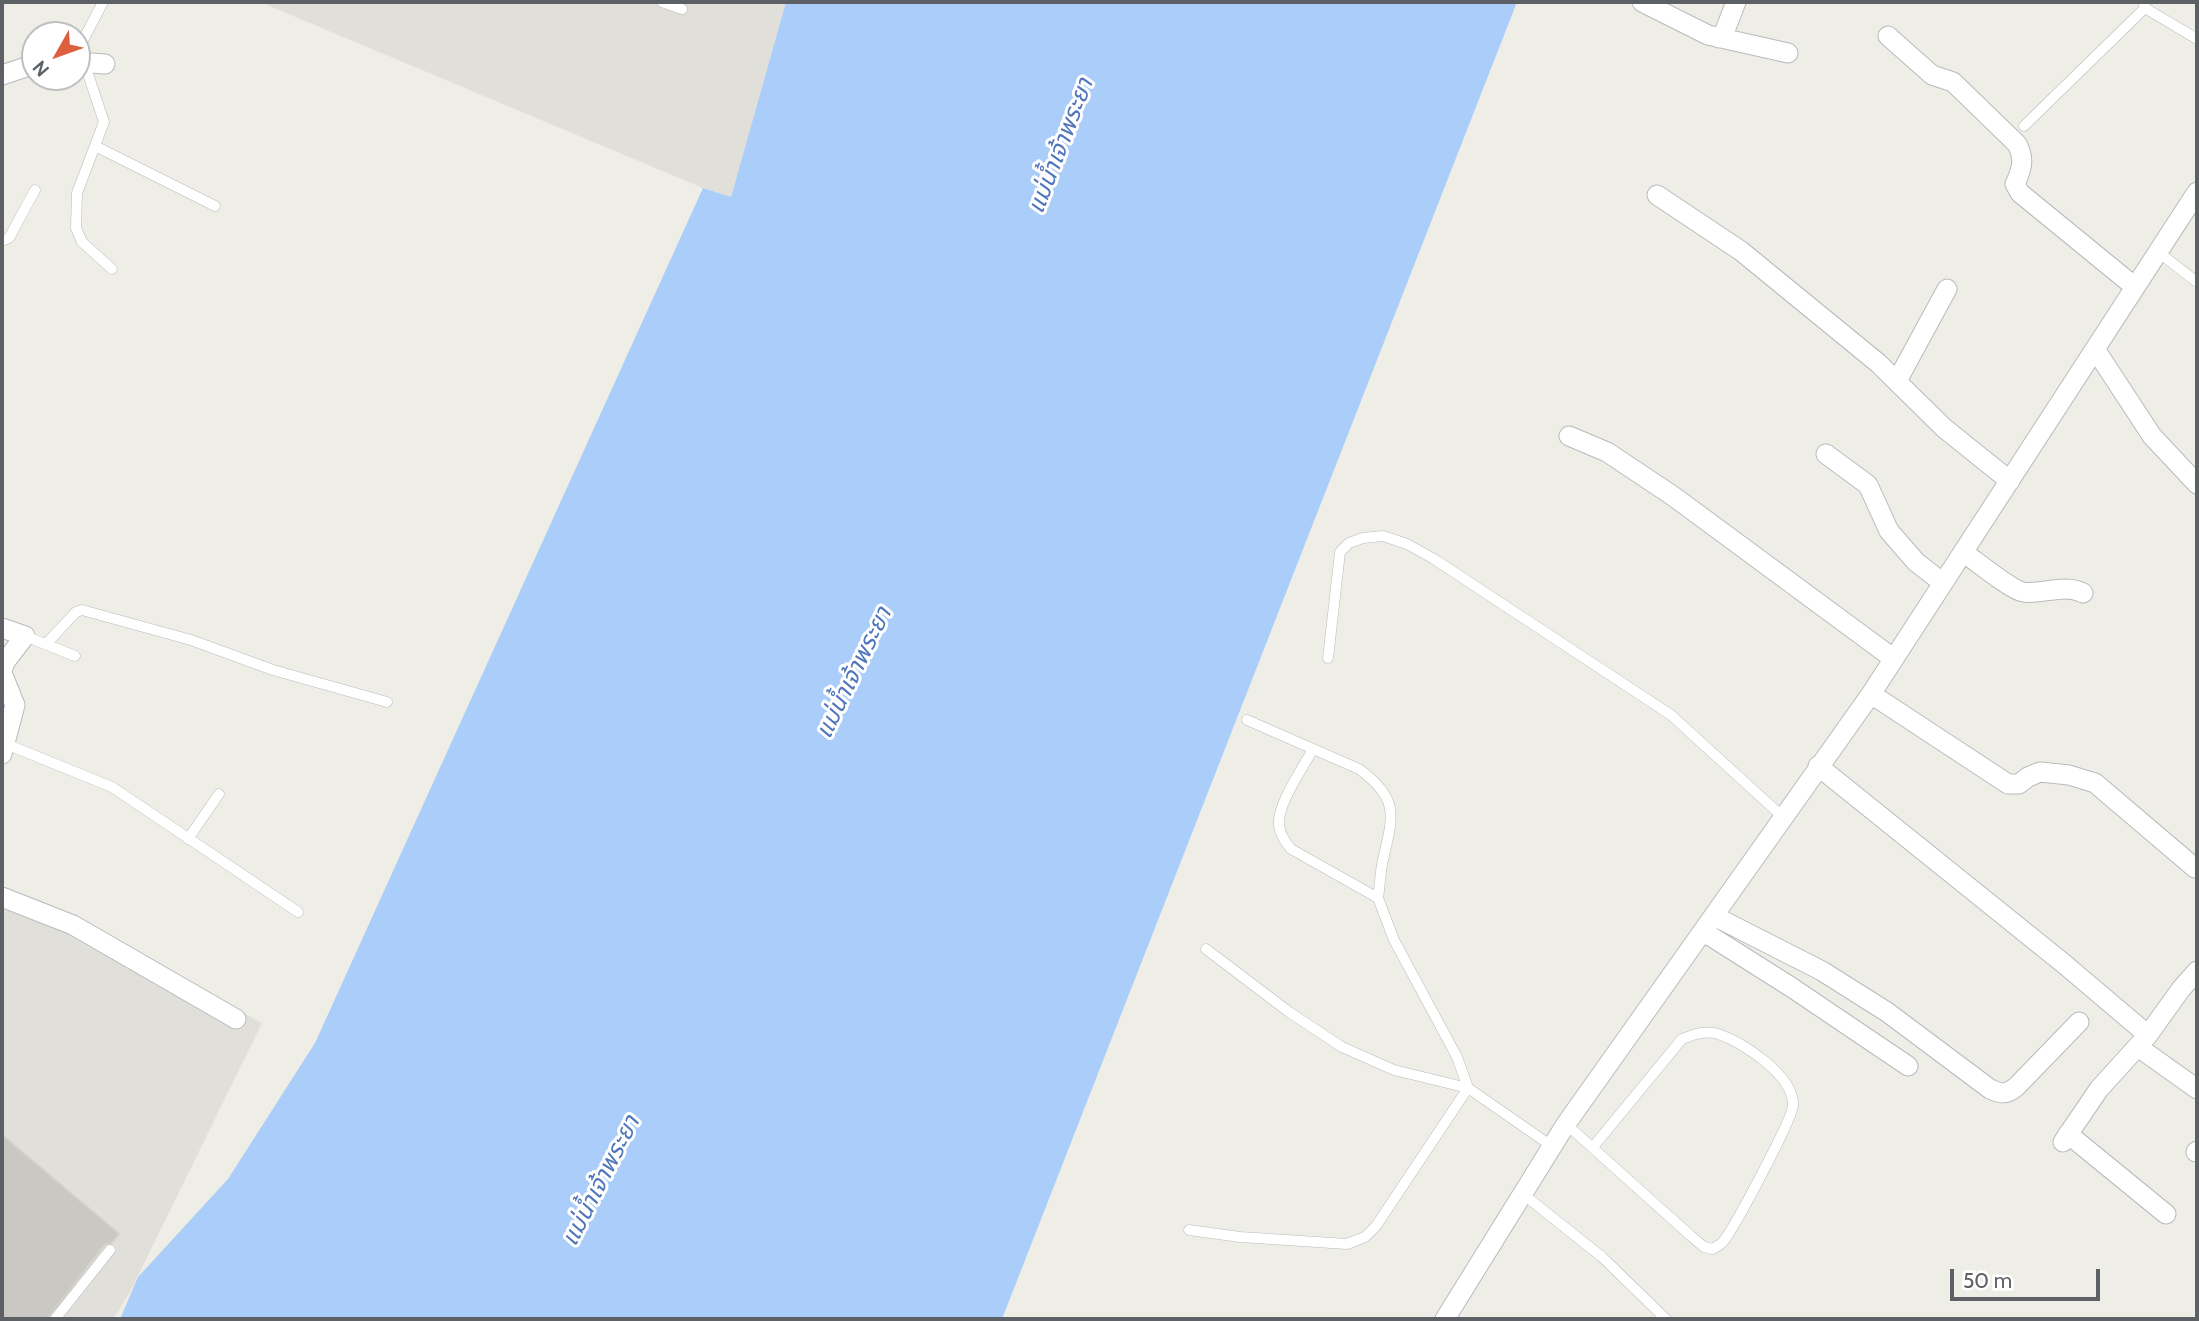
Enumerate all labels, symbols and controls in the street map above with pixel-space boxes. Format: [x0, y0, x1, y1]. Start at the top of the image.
north arrow [21, 21, 91, 91]
text: N [28, 56, 54, 81]
water label: แม่น้ำเจ้าพระยา [1022, 74, 1100, 218]
water label: แม่น้ำเจ้าพระยา [810, 603, 898, 743]
water label: แม่น้ำเจ้าพระยา [556, 1111, 646, 1251]
scale bar [1954, 1254, 2104, 1298]
text: 50 m [1963, 1268, 2012, 1293]

